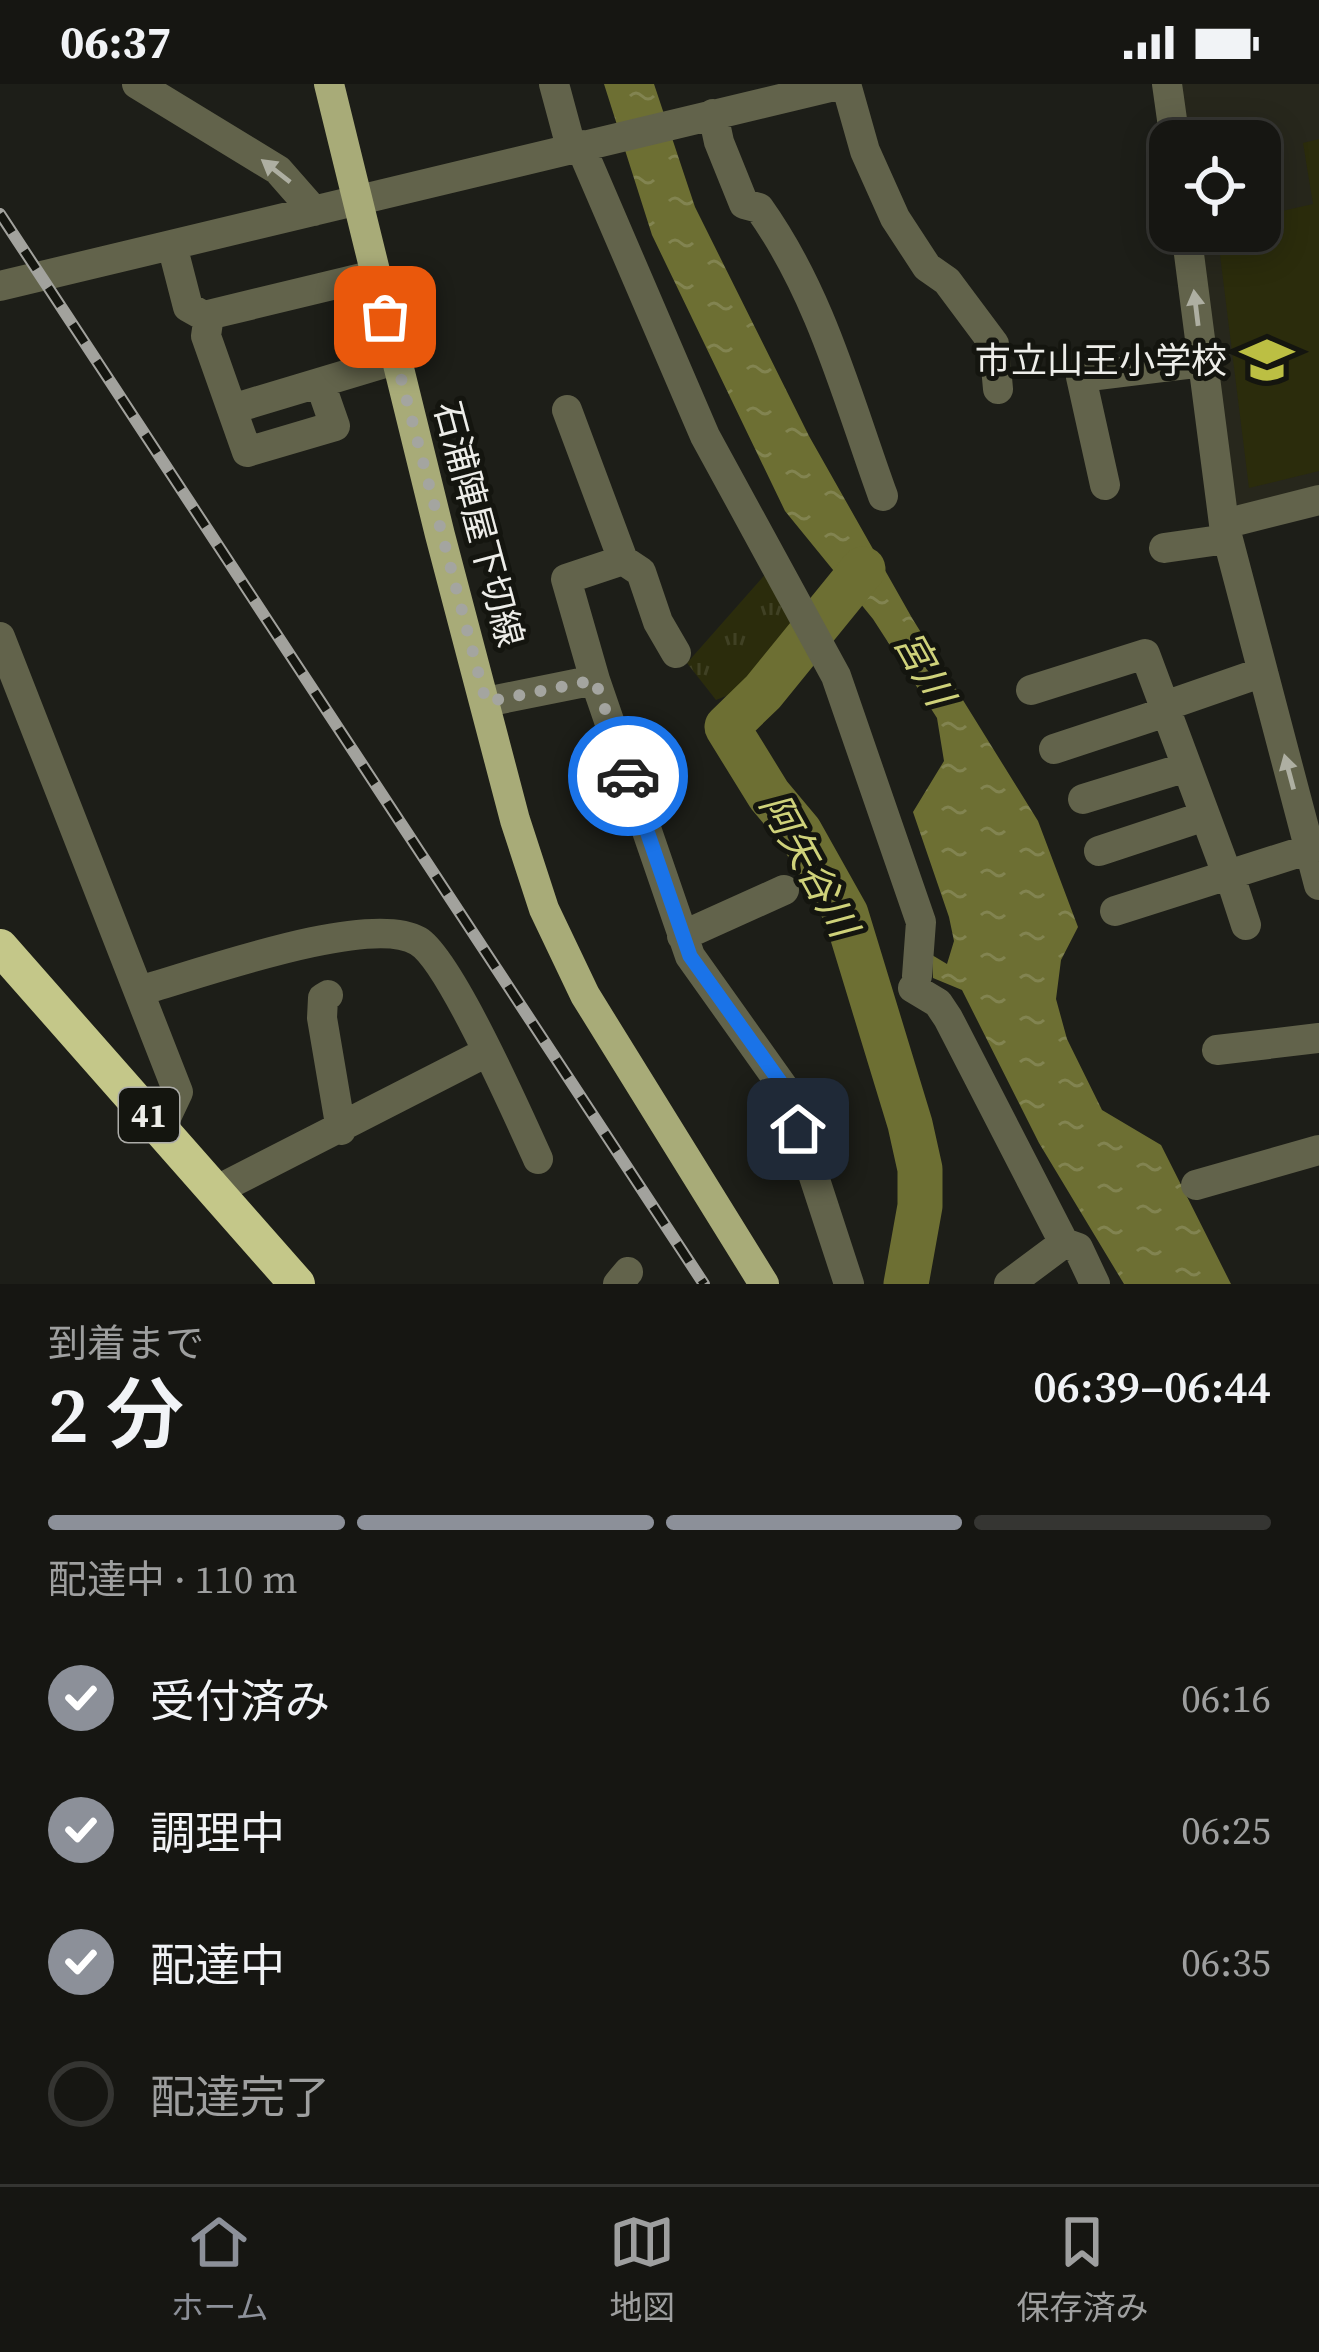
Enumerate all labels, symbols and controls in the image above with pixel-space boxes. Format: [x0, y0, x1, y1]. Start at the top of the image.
text: 06:37 [60, 11, 171, 73]
map controls [1149, 120, 1281, 252]
button: locate [1149, 120, 1281, 252]
one-way arrow [260, 159, 291, 184]
pin [334, 266, 436, 368]
icon: bag [352, 284, 418, 350]
one-way arrow [1186, 289, 1205, 326]
school or university icon: 市立山王小学校 [1238, 331, 1296, 389]
place label: 市立山王小学校 [975, 336, 1227, 385]
street label: 石浦陣屋下切線 [423, 396, 535, 652]
water label: 宮川 [882, 621, 968, 718]
courier [568, 716, 688, 836]
icon: car [595, 743, 661, 809]
one-way arrow [1279, 753, 1298, 790]
water label: 阿矢谷川 [748, 784, 872, 950]
pin [747, 1078, 849, 1180]
road number: 41 [119, 1088, 179, 1142]
icon: home [765, 1096, 831, 1162]
text: 到着まで [48, 1317, 204, 1370]
text: 06:39–06:44 [1033, 1355, 1271, 1417]
text: 2 分 [48, 1361, 184, 1468]
text: 配達中 · 110 m [48, 1553, 298, 1606]
icon: check [48, 1665, 114, 1731]
text: 受付済み [150, 1670, 330, 1732]
text: 06:16 [1181, 1672, 1271, 1725]
icon: check [48, 1797, 114, 1863]
text: 調理中 [150, 1802, 285, 1864]
text: 06:25 [1181, 1804, 1271, 1857]
icon: check [48, 1929, 114, 1995]
text: 配達中 [150, 1934, 285, 1996]
text: 06:35 [1181, 1936, 1271, 1989]
text: 配達完了 [150, 2066, 330, 2128]
tab: ホーム [170, 2209, 269, 2330]
tab: 地図 [609, 2209, 675, 2330]
tab: 保存済み [1016, 2209, 1148, 2330]

